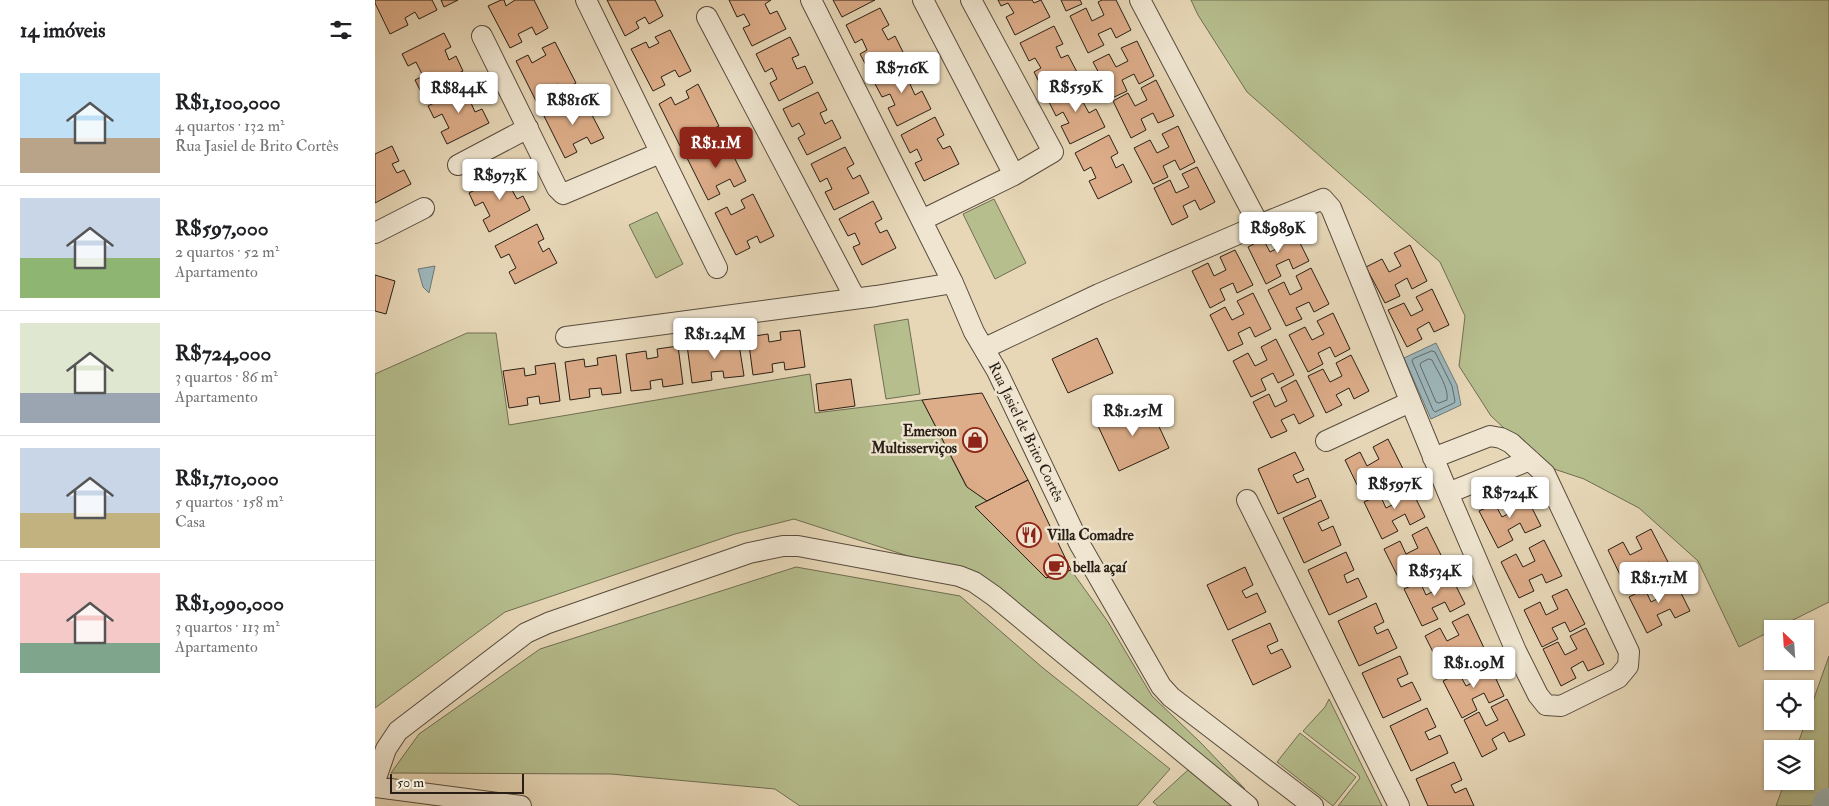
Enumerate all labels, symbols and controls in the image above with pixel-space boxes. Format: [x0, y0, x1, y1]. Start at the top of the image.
icon: filters [327, 16, 355, 44]
text: 14 imóveis [20, 17, 105, 44]
pin: R$716K [861, 52, 943, 94]
text: R$716K [876, 58, 928, 78]
pin: R$559K [1035, 70, 1117, 113]
pin: R$844K [418, 72, 500, 114]
text: R$559K [1049, 77, 1103, 97]
text: R$844K [431, 78, 487, 98]
pin: R$816K [532, 84, 614, 126]
text: R$1,100,000 [175, 89, 281, 116]
text: R$816K [547, 90, 599, 110]
icon: home [60, 93, 120, 153]
text: 4 quartos · 132 m² [175, 116, 285, 136]
pin: R$1.1M [675, 126, 757, 169]
text: R$1.1M [691, 133, 741, 153]
text: Rua Jasiel de Brito Cortês [175, 136, 338, 156]
pin: R$973K [459, 158, 541, 201]
text: R$973K [473, 165, 527, 185]
pin: R$989K [1237, 212, 1319, 254]
text: R$597,000 [175, 215, 268, 242]
icon: home [60, 218, 120, 278]
text: R$989K [1250, 218, 1306, 238]
text: 2 quartos · 52 m² [175, 242, 279, 262]
text: Apartamento [175, 262, 258, 282]
pin: R$1.24M [669, 318, 761, 360]
text: R$1.24M [684, 324, 746, 344]
text: R$724,000 [175, 340, 271, 367]
icon: home [60, 343, 120, 403]
street label: Rua Jasiel de Brito Cortês [983, 359, 1068, 505]
text: 3 quartos · 86 m² [175, 367, 278, 387]
text: Apartamento [175, 387, 258, 407]
pin: R$1.25M [1087, 394, 1179, 437]
text: R$1.25M [1103, 401, 1163, 421]
place label: Emerson Multisserviços [870, 422, 957, 458]
shop icon: Emerson Multisserviços [962, 427, 988, 453]
text: R$1,710,000 [175, 465, 279, 492]
icon: home [60, 468, 120, 528]
pin: R$597K [1354, 468, 1436, 510]
text: R$597K [1368, 474, 1422, 494]
pin: R$724K [1469, 476, 1551, 519]
text: R$724K [1482, 483, 1538, 503]
text: 5 quartos · 158 m² [175, 492, 283, 512]
text: Casa [175, 512, 205, 532]
restaurant icon: Villa Comadre [1016, 522, 1042, 548]
place label: Villa Comadre [1046, 526, 1135, 545]
cafe icon: bella açaí [1043, 554, 1069, 580]
pin: R$534K [1394, 554, 1476, 597]
place label: bella açaí [1072, 558, 1128, 577]
text: R$534K [1408, 561, 1462, 581]
pin: R$1.71M [1613, 562, 1705, 604]
text: R$1.71M [1630, 568, 1688, 588]
text: R$1,090,000 [175, 590, 284, 617]
icon: home [60, 593, 120, 653]
text: 3 quartos · 113 m² [175, 617, 280, 637]
north arrow [1764, 620, 1814, 670]
map controls [1764, 620, 1814, 790]
text: Apartamento [175, 637, 258, 657]
pin: R$1.09M [1428, 646, 1520, 689]
text: R$1.09M [1443, 653, 1505, 673]
button: locate [1764, 680, 1814, 730]
button: layers [1764, 740, 1814, 790]
scale bar [390, 771, 524, 794]
text: 50 m [397, 774, 424, 791]

